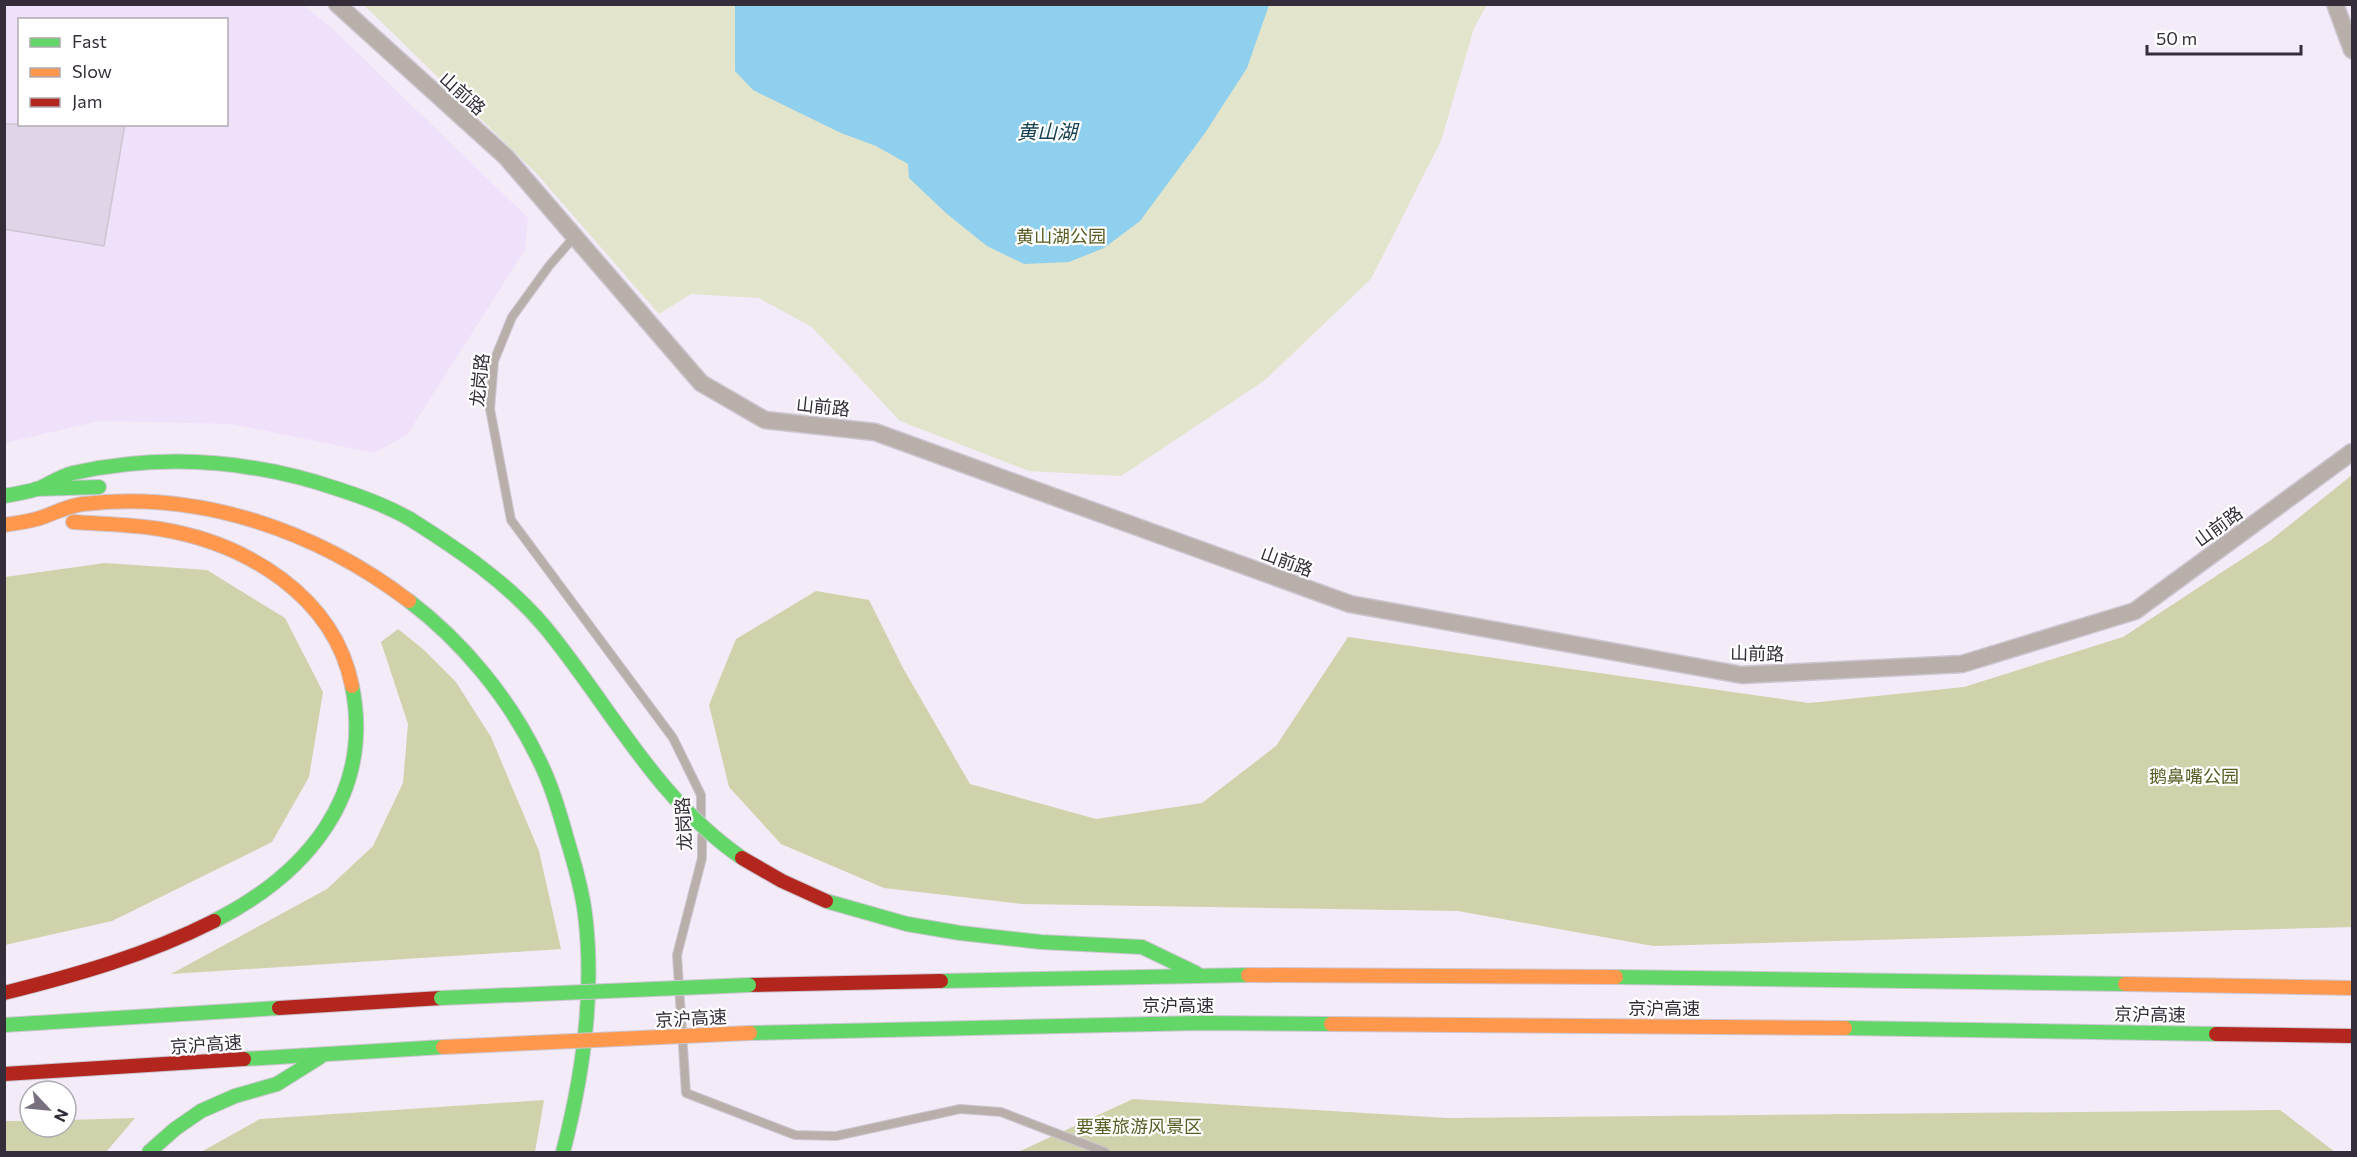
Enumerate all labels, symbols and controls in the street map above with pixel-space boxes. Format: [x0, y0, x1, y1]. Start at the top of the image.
legend [18, 18, 228, 126]
scale bar [2147, 18, 2302, 56]
text: 50 m [2156, 27, 2197, 49]
text: Fast [72, 30, 107, 52]
text: Slow [72, 60, 112, 82]
street label: 山前路 [436, 67, 490, 119]
text: Jam [72, 90, 102, 112]
water label: 黄山湖 [1017, 119, 1080, 143]
park label: 黄山湖公园 [1016, 225, 1106, 247]
street label: 龙岗路 [465, 352, 493, 408]
street label: 山前路 [795, 392, 851, 420]
street label: 山前路 [2190, 501, 2246, 551]
street label: 山前路 [1258, 541, 1316, 581]
street label: 山前路 [1730, 642, 1784, 664]
park label: 鹅鼻嘴公园 [2149, 765, 2239, 787]
street label: 龙岗路 [671, 796, 695, 852]
street label: 京沪高速 [1142, 994, 1214, 1016]
street label: 京沪高速 [1628, 997, 1700, 1019]
street label: 京沪高速 [2114, 1002, 2186, 1026]
street label: 京沪高速 [654, 1005, 728, 1031]
street label: 京沪高速 [169, 1031, 243, 1057]
north arrow [18, 1079, 78, 1139]
text: N [51, 1106, 73, 1125]
park label: 要塞旅游风景区 [1076, 1115, 1202, 1137]

